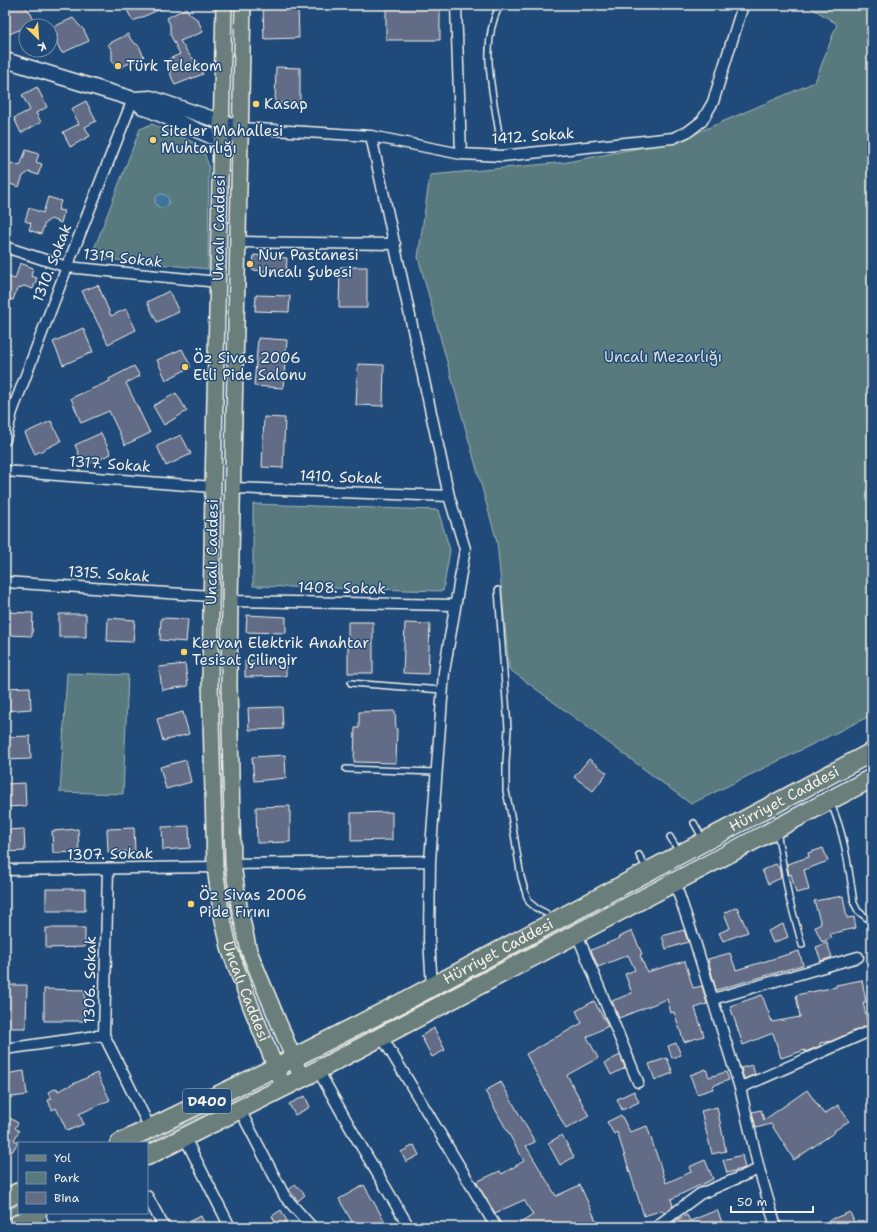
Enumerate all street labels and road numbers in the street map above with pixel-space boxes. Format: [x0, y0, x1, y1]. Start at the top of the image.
street label: 1412. Sokak [491, 123, 575, 149]
street label: Uncalı Caddesi [208, 175, 230, 281]
street label: 1310. Sokak [28, 221, 76, 305]
street label: 1319 Sokak [82, 244, 164, 272]
street label: 1317. Sokak [69, 451, 151, 477]
street label: 1410. Sokak [299, 466, 383, 488]
street label: Uncalı Caddesi [201, 499, 223, 605]
street label: 1315. Sokak [67, 561, 151, 587]
street label: 1408. Sokak [298, 577, 386, 599]
street label: Hürriyet Caddesi [725, 761, 843, 836]
street label: 1307. Sokak [67, 843, 153, 865]
street label: Hürriyet Caddesi [440, 914, 557, 989]
street label: 1306. Sokak [79, 936, 101, 1024]
street label: Uncalı Caddesi [218, 939, 274, 1045]
road number: D400 [183, 1089, 231, 1113]

